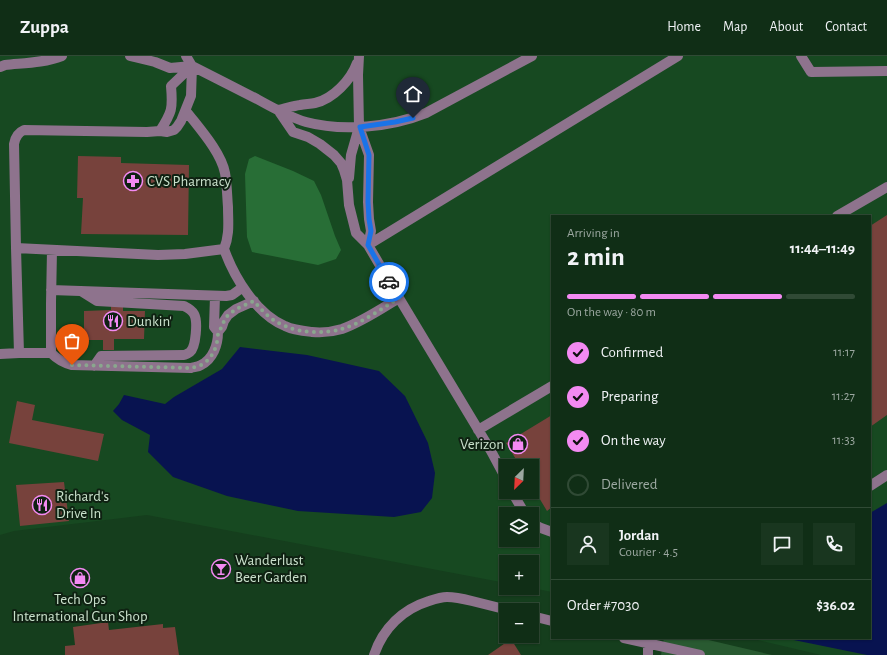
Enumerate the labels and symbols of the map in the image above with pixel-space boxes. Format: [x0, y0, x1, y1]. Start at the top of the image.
pin [396, 77, 430, 118]
pharmacy icon: CVS Pharmacy [122, 170, 144, 192]
place label: CVS Pharmacy [147, 174, 232, 189]
courier [369, 262, 409, 302]
restaurant icon: Dunkin' [102, 310, 124, 332]
place label: Dunkin' [127, 314, 172, 329]
pin [55, 324, 89, 365]
shop icon: Verizon [507, 433, 529, 455]
place label: Verizon [460, 437, 504, 452]
north arrow [499, 459, 539, 499]
place label: Richard's Drive In [56, 489, 109, 521]
restaurant icon: Richard's Drive In [31, 494, 53, 516]
place label: Wanderlust Beer Garden [235, 553, 307, 585]
bar icon: Wanderlust Beer Garden [210, 558, 232, 580]
shop icon: Tech Ops International Gun Shop [69, 567, 91, 589]
place label: Tech Ops International Gun Shop [12, 592, 148, 624]

